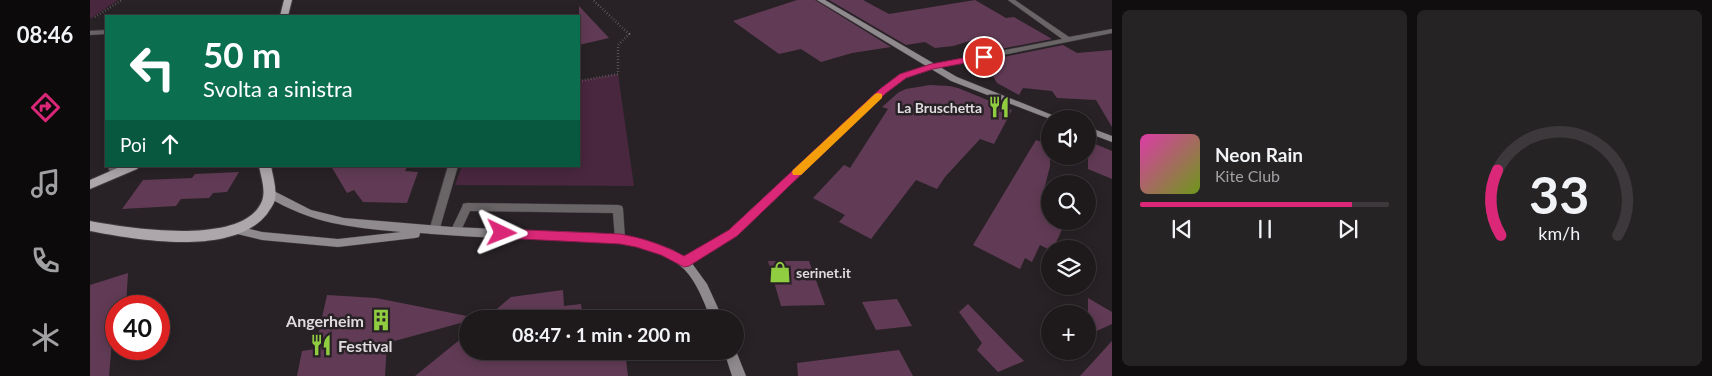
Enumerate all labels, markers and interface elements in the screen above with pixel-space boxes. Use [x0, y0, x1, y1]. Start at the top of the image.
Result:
text: 08:46 [17, 21, 73, 48]
text: 50 m [203, 33, 281, 75]
icon: left [120, 35, 185, 100]
pin [963, 36, 1005, 78]
icon: arrive [970, 43, 998, 71]
text: Svolta a sinistra [203, 75, 353, 102]
icon: directions [28, 90, 63, 125]
restaurant icon: La Bruschetta [986, 94, 1012, 120]
place label: La Bruschetta [897, 99, 982, 116]
map controls [1041, 110, 1096, 360]
button: sound [1041, 110, 1096, 165]
icon: ahead [156, 130, 184, 158]
text: Poi [120, 133, 146, 156]
text: Neon Rain [1215, 143, 1303, 166]
text: 33 [1529, 163, 1590, 225]
icon: music [28, 166, 63, 201]
text: Kite Club [1215, 166, 1280, 185]
button: search [1041, 175, 1096, 230]
position arrow [475, 206, 527, 258]
icon: previous [1168, 215, 1196, 243]
icon: pause [1251, 215, 1279, 243]
icon: next [1334, 215, 1362, 243]
text: km/h [1539, 222, 1580, 244]
button: layers [1041, 240, 1096, 295]
icon: phone [28, 243, 63, 278]
shop icon: serinet.it [767, 259, 793, 285]
place label: serinet.it [796, 264, 852, 281]
speed limit sign: 40 [105, 295, 170, 360]
button: + [1041, 305, 1096, 360]
building icon: Angerheim [368, 307, 394, 333]
place label: Angerheim [285, 311, 364, 330]
icon: climate [28, 320, 63, 355]
text: 08:47 · 1 min · 200 m [512, 323, 691, 346]
restaurant icon: Festival [308, 332, 334, 358]
place label: Festival [338, 336, 393, 355]

